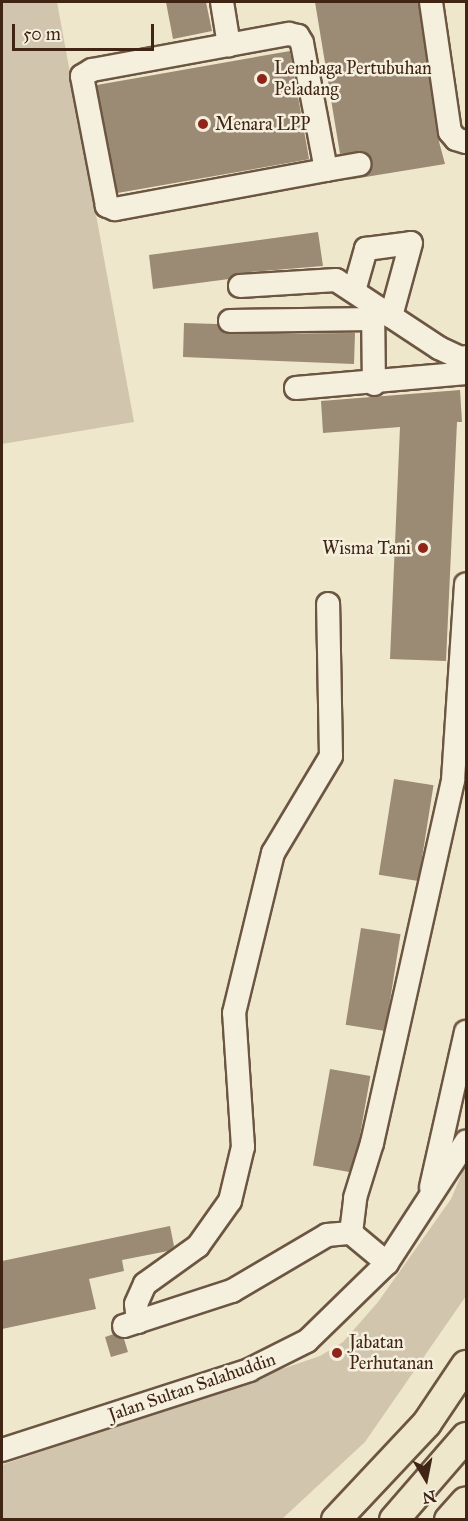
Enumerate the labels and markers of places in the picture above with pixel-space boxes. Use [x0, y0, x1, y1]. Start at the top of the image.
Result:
place label: Lembaga Pertubuhan Peladang [274, 58, 432, 100]
marker: Lembaga Pertubuhan Peladang [255, 72, 269, 86]
place label: Menara LPP [215, 113, 310, 135]
marker: Menara LPP [196, 117, 210, 131]
place label: Wisma Tani [322, 537, 411, 559]
marker: Wisma Tani [416, 541, 430, 555]
place label: Jabatan Perhutanan [349, 1332, 434, 1374]
marker: Jabatan Perhutanan [330, 1346, 344, 1360]

